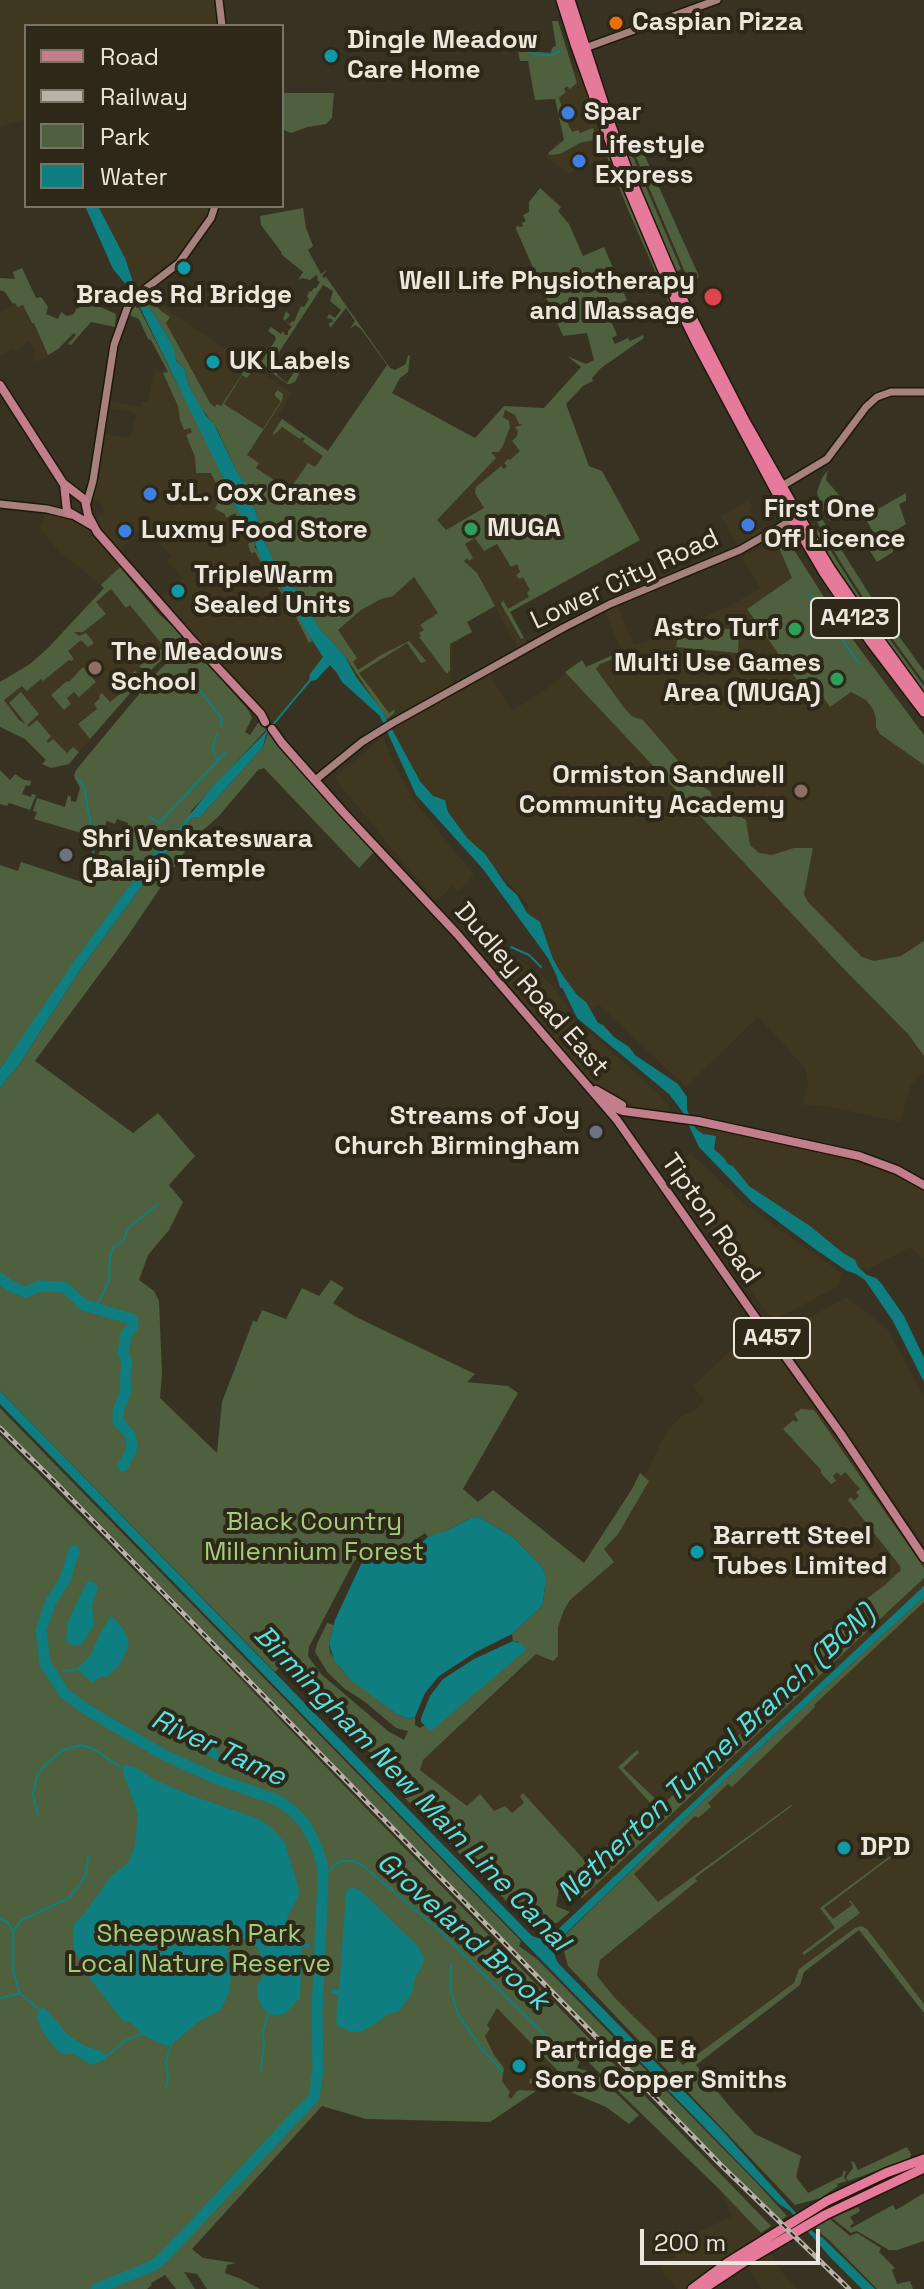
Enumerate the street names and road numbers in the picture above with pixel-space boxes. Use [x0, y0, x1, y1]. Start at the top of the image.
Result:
street label: Lower City Road [526, 523, 724, 637]
road number: A4123 [811, 598, 899, 638]
street label: Dudley Road East [447, 897, 615, 1083]
street label: Tipton Road [654, 1148, 766, 1290]
road number: A457 [734, 1318, 810, 1358]

